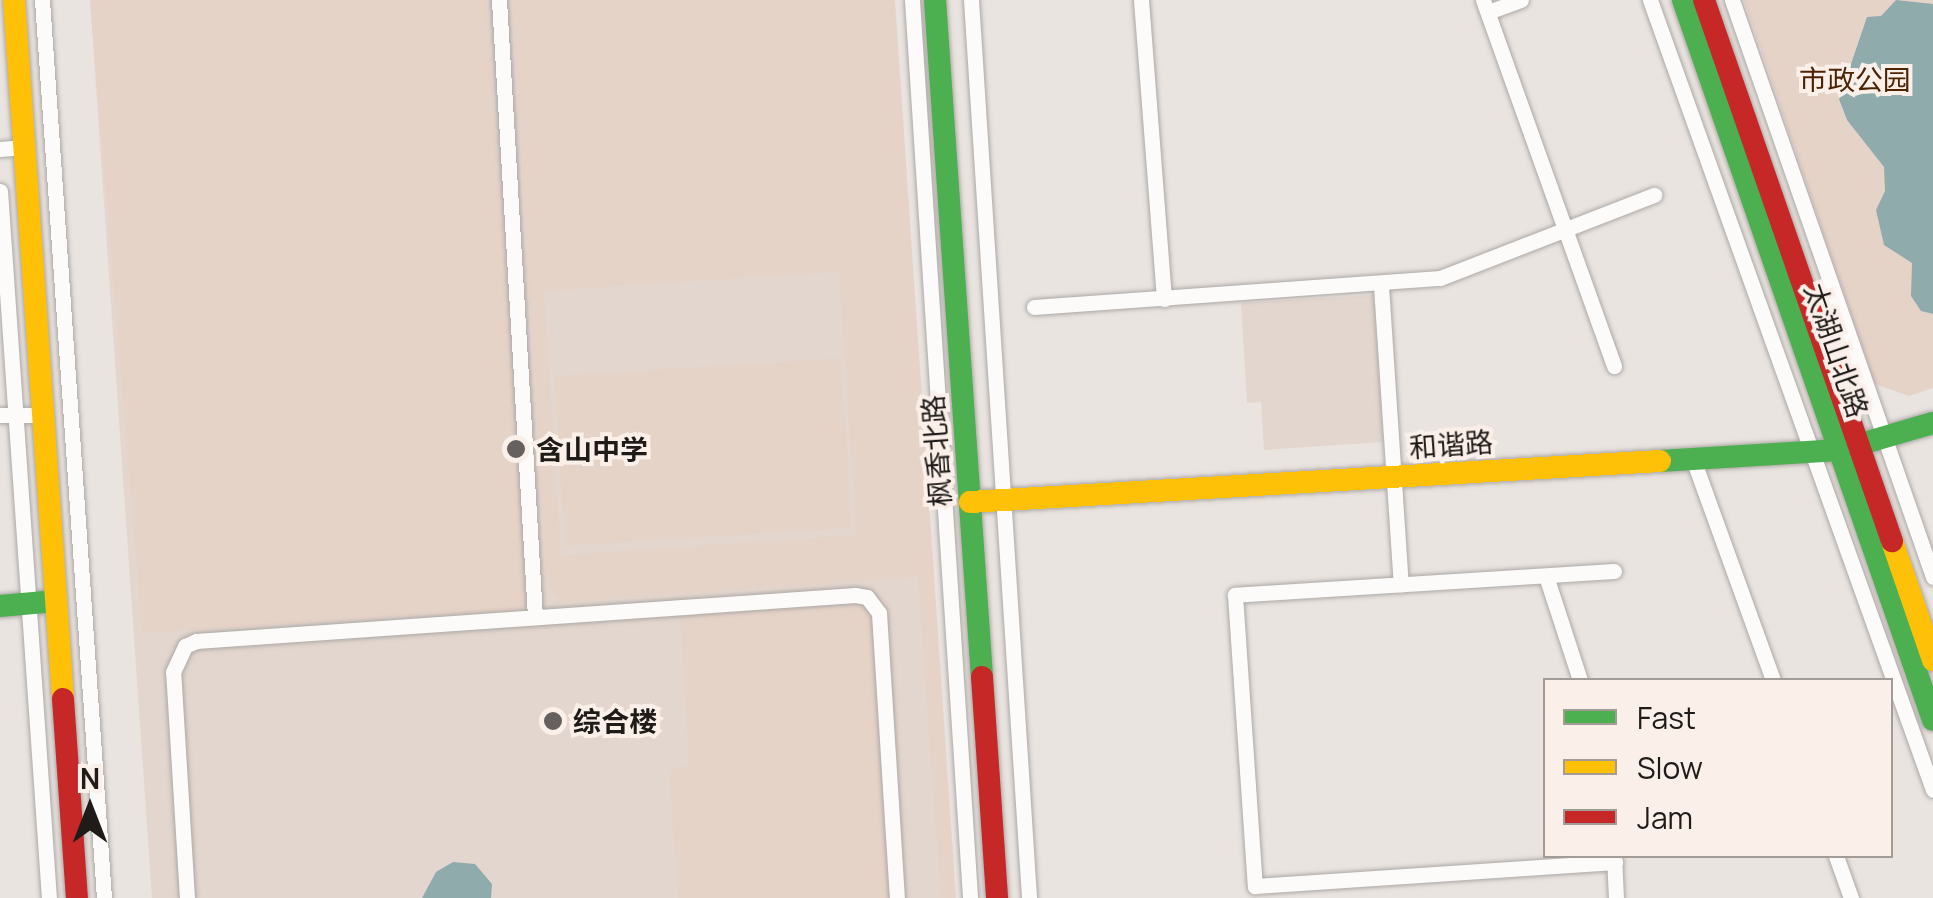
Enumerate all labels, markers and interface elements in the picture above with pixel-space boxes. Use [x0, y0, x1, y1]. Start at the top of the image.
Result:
park label: 市政公园 [1799, 62, 1911, 96]
street label: 太湖山北路 [1798, 278, 1876, 422]
street label: 枫香北路 [915, 394, 957, 508]
street label: 和谐路 [1408, 424, 1494, 464]
place label: 含山中学 [536, 432, 648, 466]
marker: 含山中学 [505, 438, 527, 460]
legend [1543, 678, 1893, 858]
text: Fast [1637, 697, 1696, 738]
place label: 综合楼 [573, 704, 657, 738]
marker: 综合楼 [542, 710, 564, 732]
text: Slow [1637, 747, 1703, 788]
north arrow [40, 758, 140, 858]
text: N [80, 759, 100, 797]
text: Jam [1637, 797, 1693, 838]

